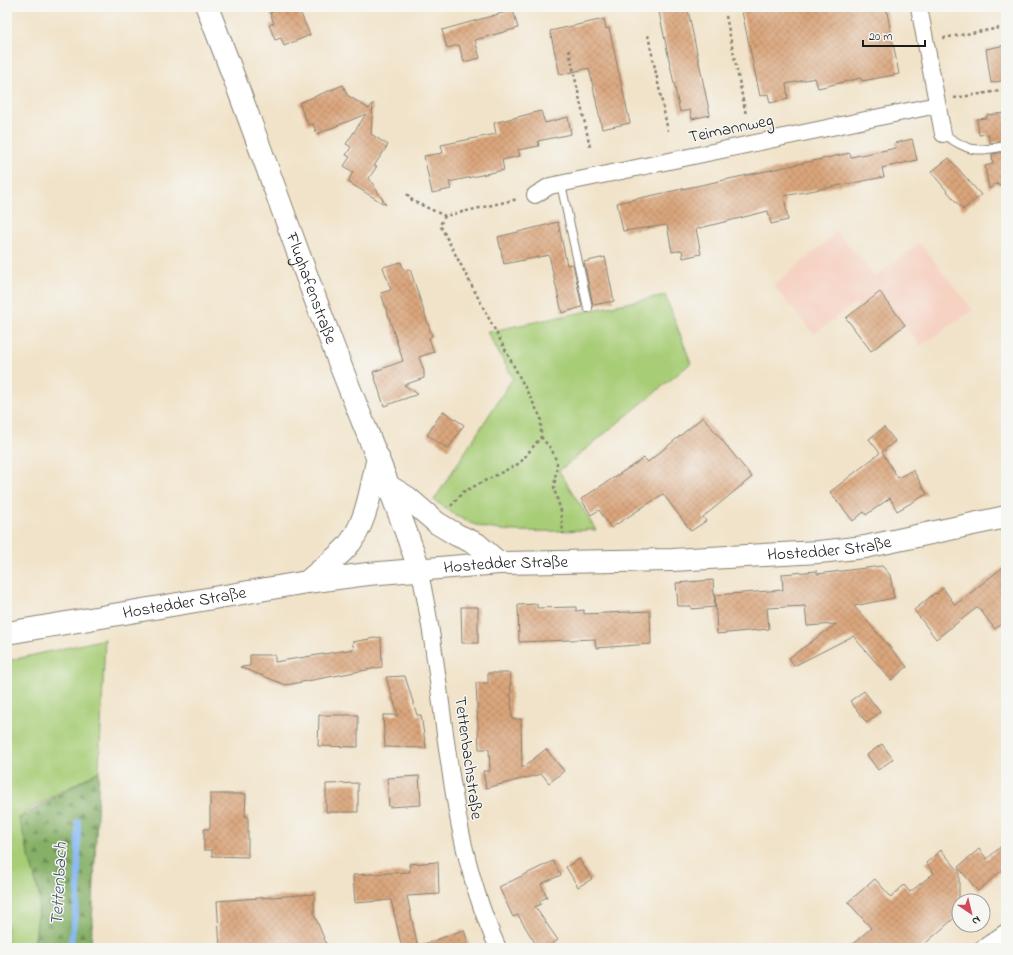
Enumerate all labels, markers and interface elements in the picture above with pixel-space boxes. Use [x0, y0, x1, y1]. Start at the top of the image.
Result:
scale bar [863, 22, 925, 48]
text: 20 m [869, 28, 892, 46]
street label: Teimannweg [686, 108, 776, 152]
street label: Flughafenstraße [279, 228, 344, 348]
street label: Hostedder Straße [767, 529, 894, 567]
street label: Hostedder Straße [443, 549, 569, 580]
street label: Hostedder Straße [121, 580, 248, 626]
street label: Tettenbachstraße [447, 695, 489, 821]
water label: Tettenbach [45, 841, 75, 926]
north arrow [951, 893, 991, 933]
text: N [969, 912, 984, 929]

